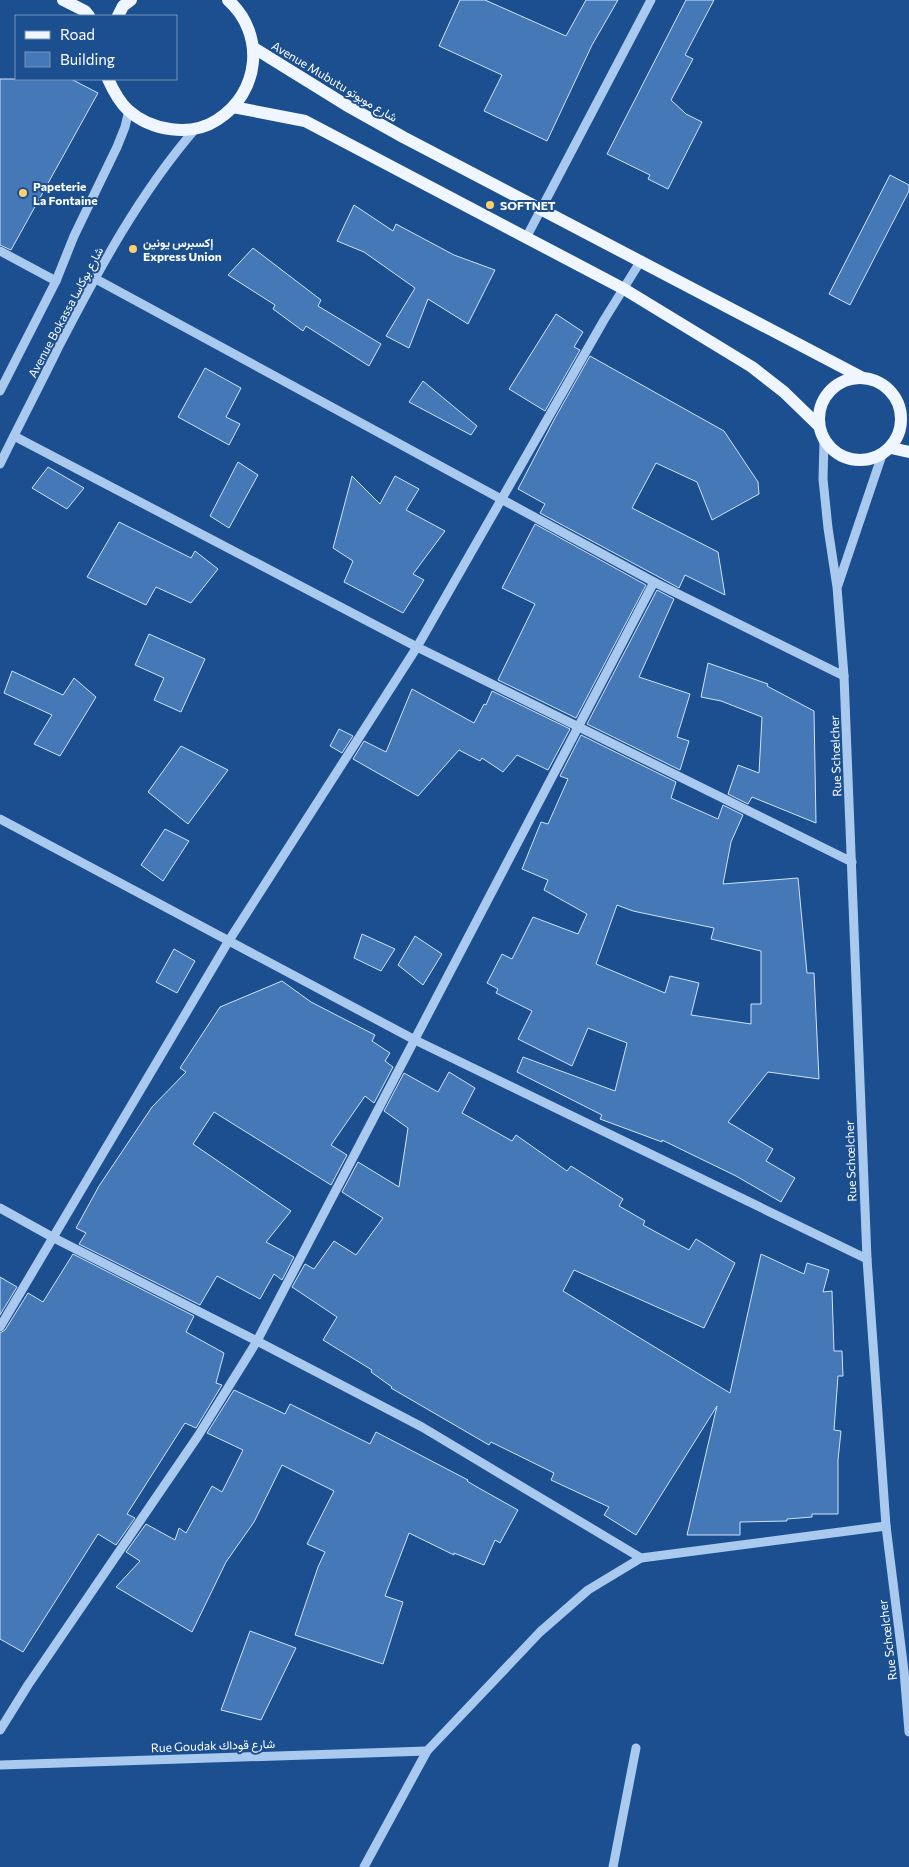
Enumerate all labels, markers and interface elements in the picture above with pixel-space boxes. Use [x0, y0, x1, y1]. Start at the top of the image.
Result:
legend [15, 15, 178, 80]
text: Road [60, 25, 95, 43]
street label: Avenue Mubutu شارع موبوتو [268, 38, 400, 127]
text: Building [60, 50, 115, 68]
place label: Papeterie La Fontaine [33, 179, 97, 207]
marker: Papeterie La Fontaine [17, 187, 29, 199]
place label: SOFTNET [500, 198, 556, 212]
marker: SOFTNET [484, 199, 496, 211]
place label: إكسبرس يونين Express Union [143, 235, 222, 263]
marker: إكسبرس يونين Express Union [127, 243, 139, 255]
street label: Avenue Bokassa شارع بوكاسا [25, 244, 108, 381]
street label: Rue Schœlcher [827, 715, 843, 797]
street label: Rue Schœlcher [842, 1120, 858, 1202]
street label: Rue Schœlcher [875, 1599, 899, 1681]
street label: Rue Goudak شارع قوداك [151, 1736, 275, 1757]

